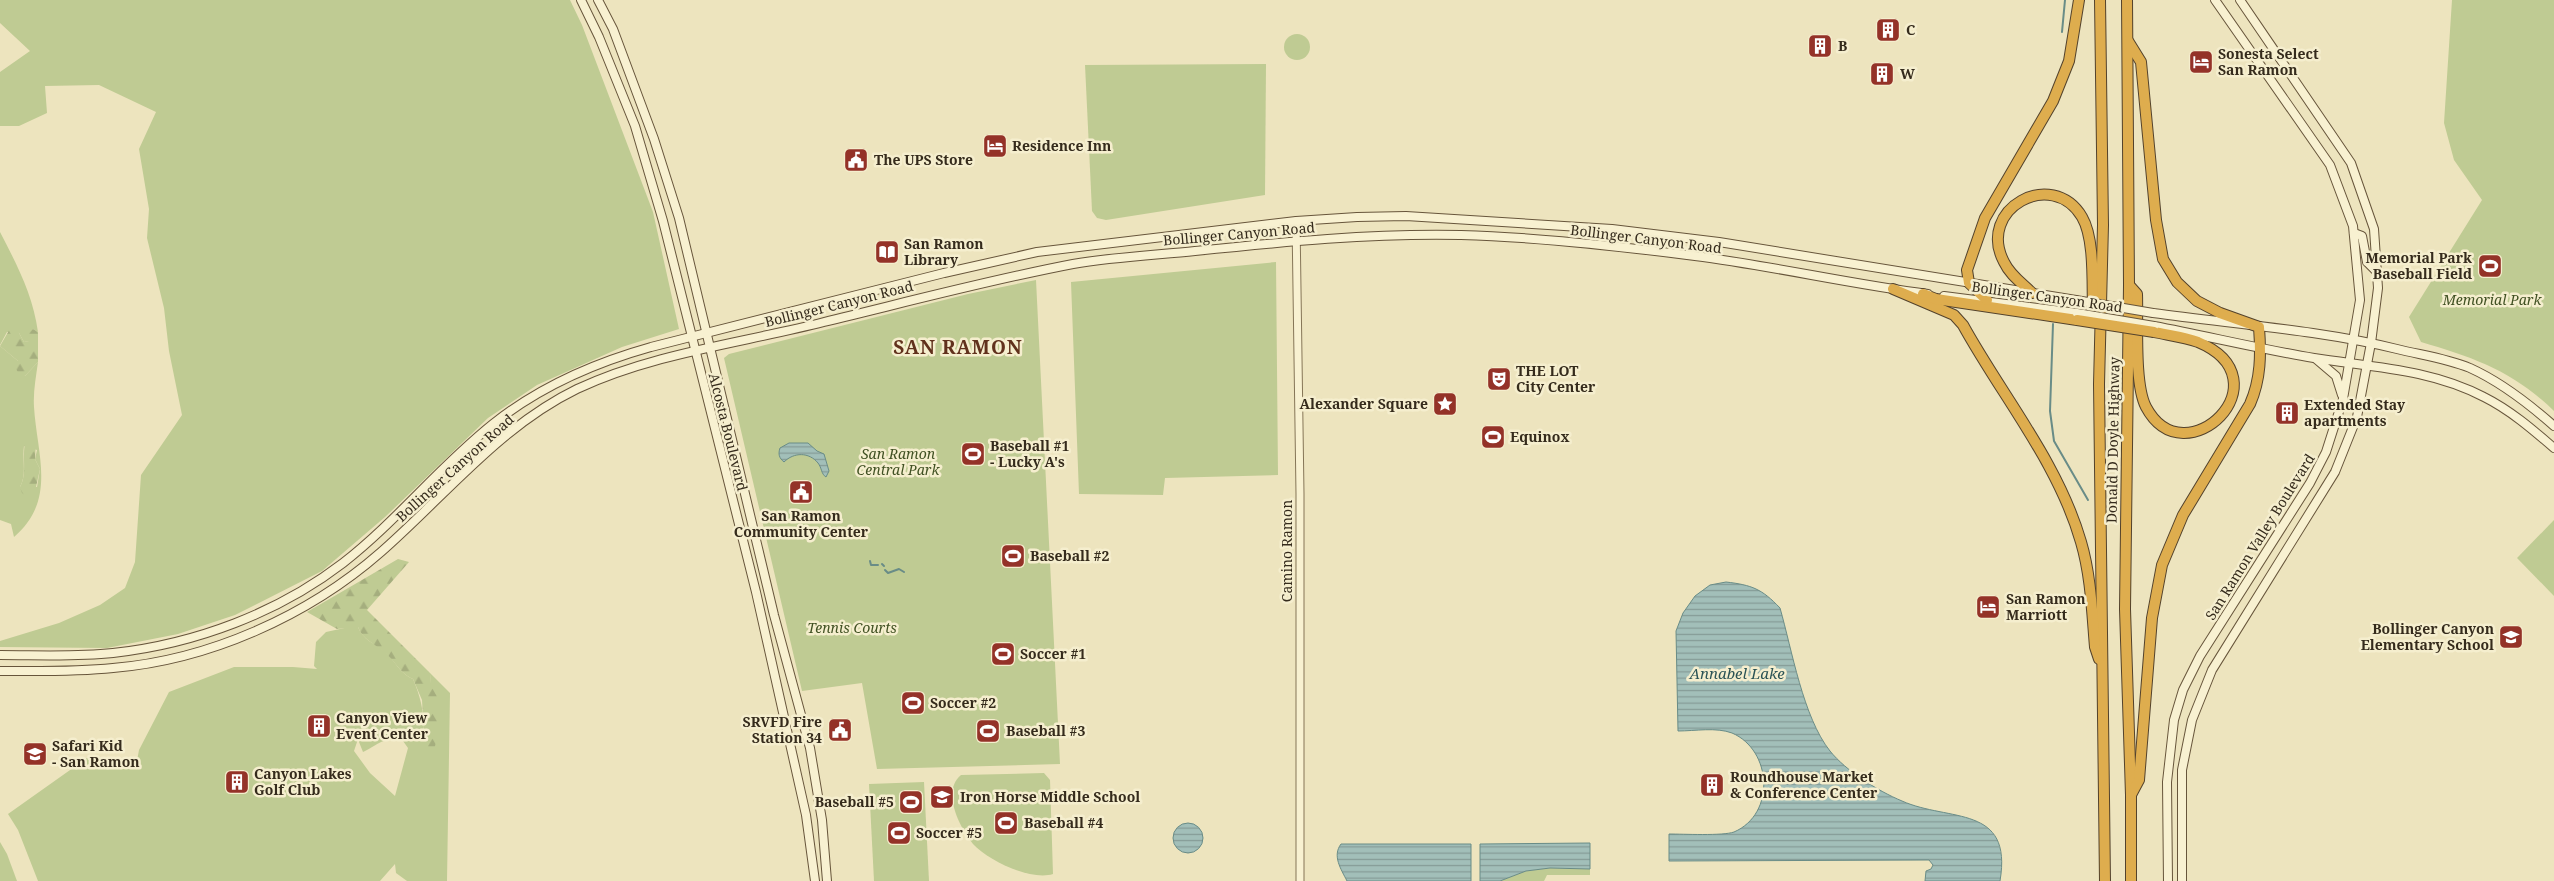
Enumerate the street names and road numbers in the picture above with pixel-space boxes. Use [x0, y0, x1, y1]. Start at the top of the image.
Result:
street label: Bollinger Canyon Road [1162, 217, 1316, 250]
street label: Bollinger Canyon Road [1569, 220, 1723, 257]
street label: Bollinger Canyon Road [763, 276, 915, 331]
street label: Bollinger Canyon Road [1970, 276, 2124, 317]
street label: Donald D Doyle Highway [2102, 357, 2123, 523]
street label: Alcosta Boulevard [705, 371, 752, 493]
street label: Bollinger Canyon Road [392, 409, 518, 526]
street label: San Ramon Valley Boulevard [2200, 450, 2319, 623]
street label: Camino Ramon [1277, 500, 1296, 602]

